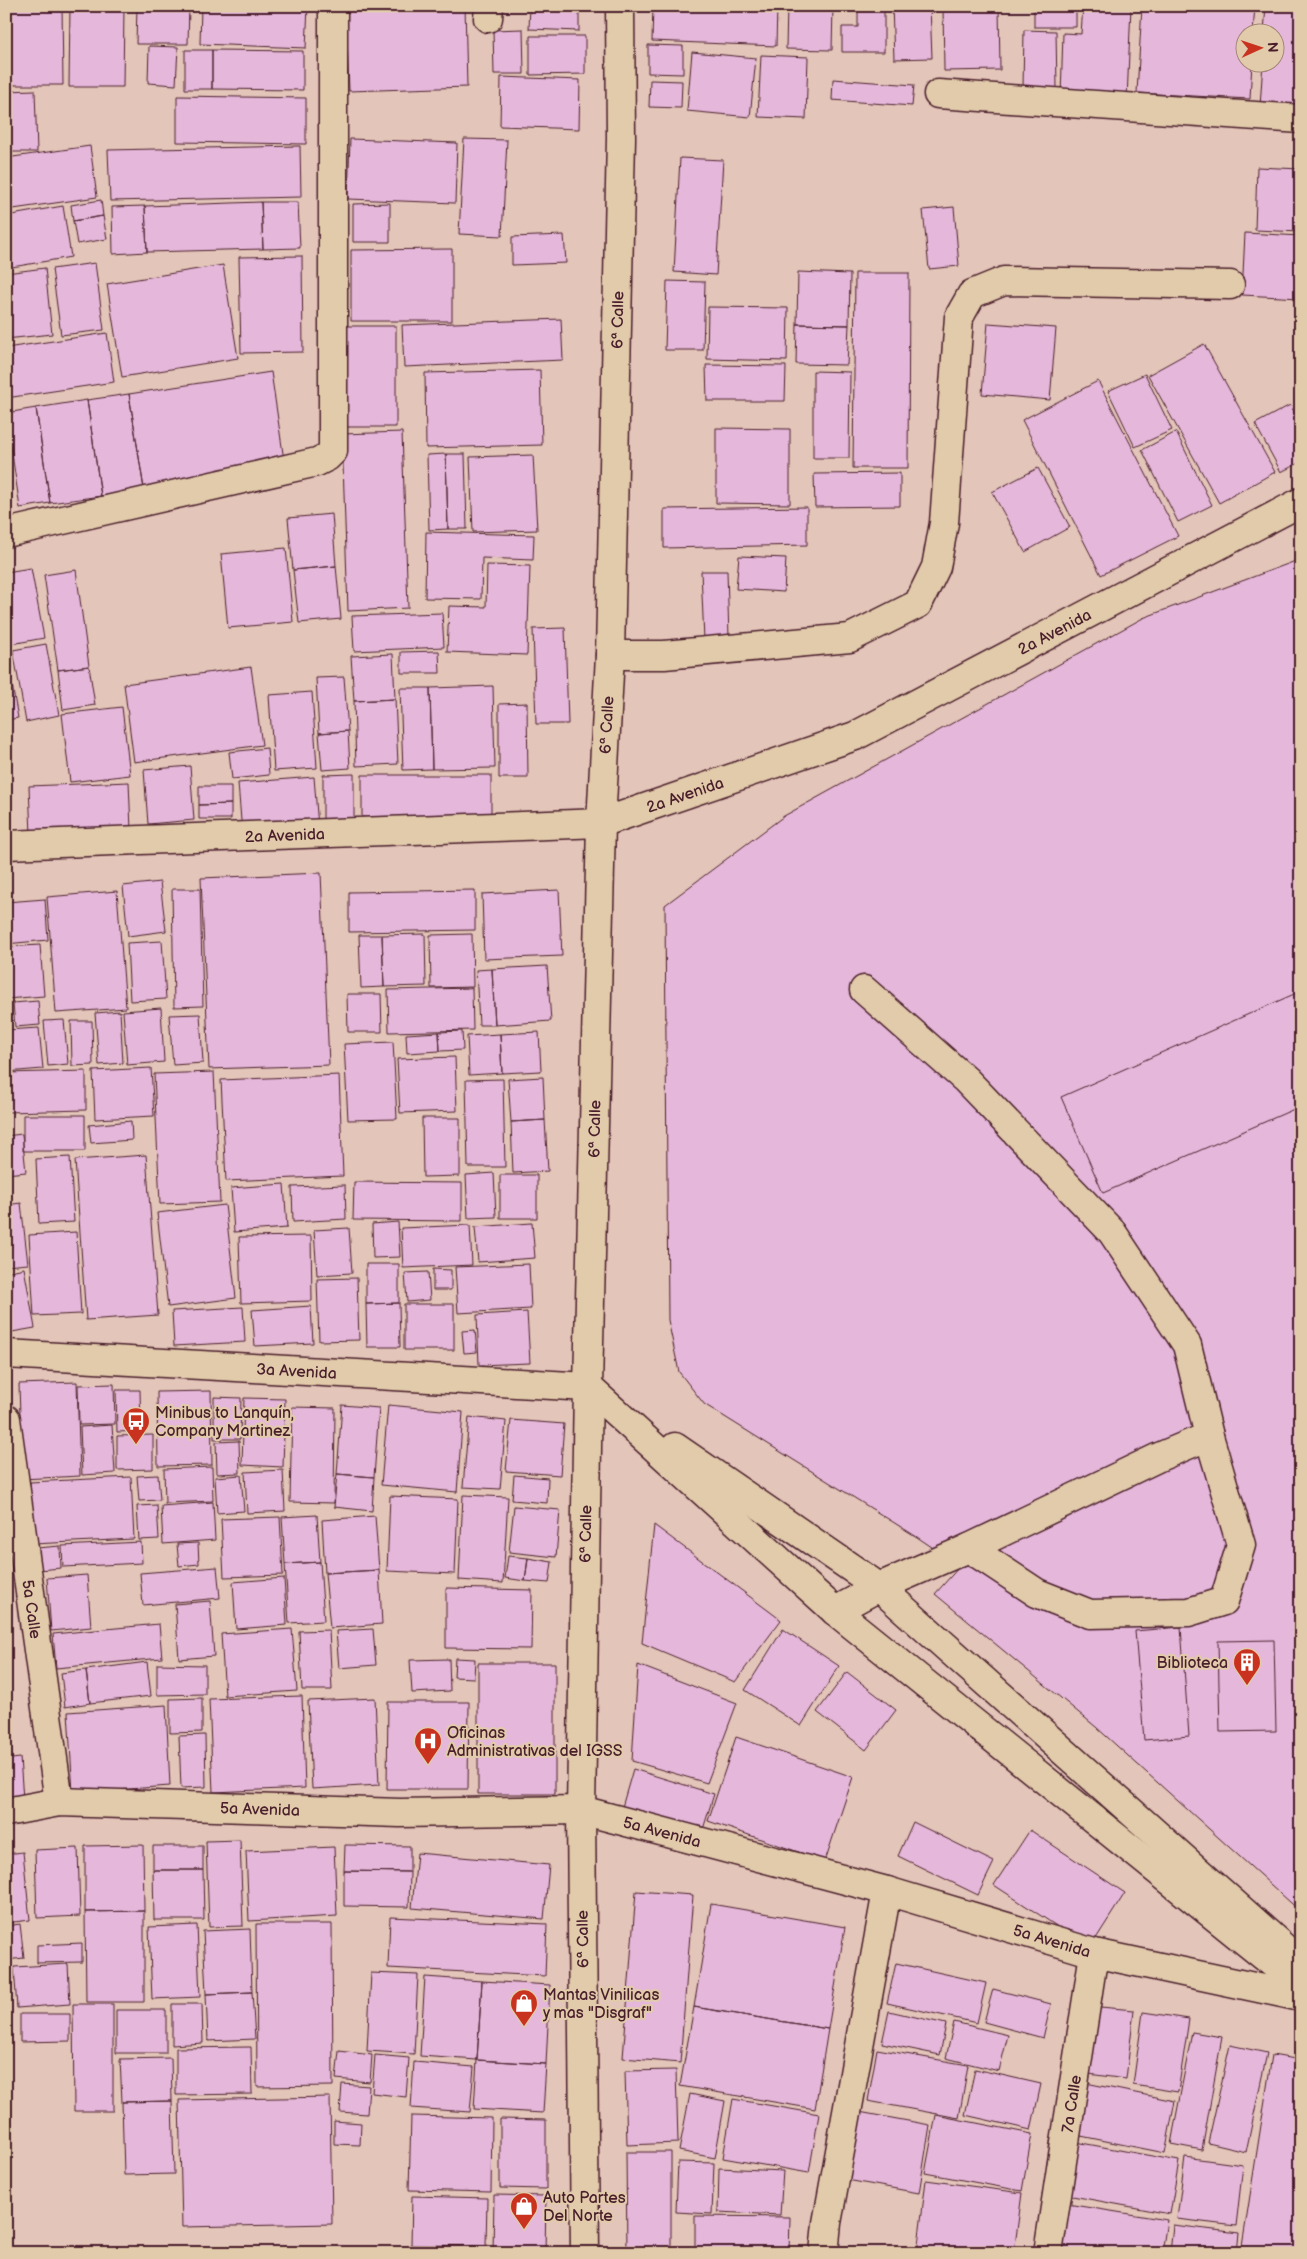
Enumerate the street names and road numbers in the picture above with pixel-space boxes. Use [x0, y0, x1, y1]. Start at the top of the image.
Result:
street label: 6ª Calle [608, 290, 629, 349]
street label: 2a Avenida [1015, 606, 1095, 660]
street label: 6ª Calle [596, 695, 619, 755]
street label: 2a Avenida [644, 774, 726, 818]
street label: 2a Avenida [244, 825, 325, 847]
street label: 6ª Calle [585, 1099, 606, 1158]
street label: 3a Avenida [256, 1360, 337, 1384]
street label: 6ª Calle [576, 1504, 597, 1563]
street label: 5a Calle [17, 1579, 44, 1641]
street label: 5a Avenida [220, 1799, 300, 1821]
street label: 5a Avenida [621, 1813, 703, 1852]
street label: 6ª Calle [573, 1909, 594, 1968]
street label: 5a Avenida [1011, 1921, 1093, 1962]
street label: 7a Calle [1059, 2073, 1086, 2134]

